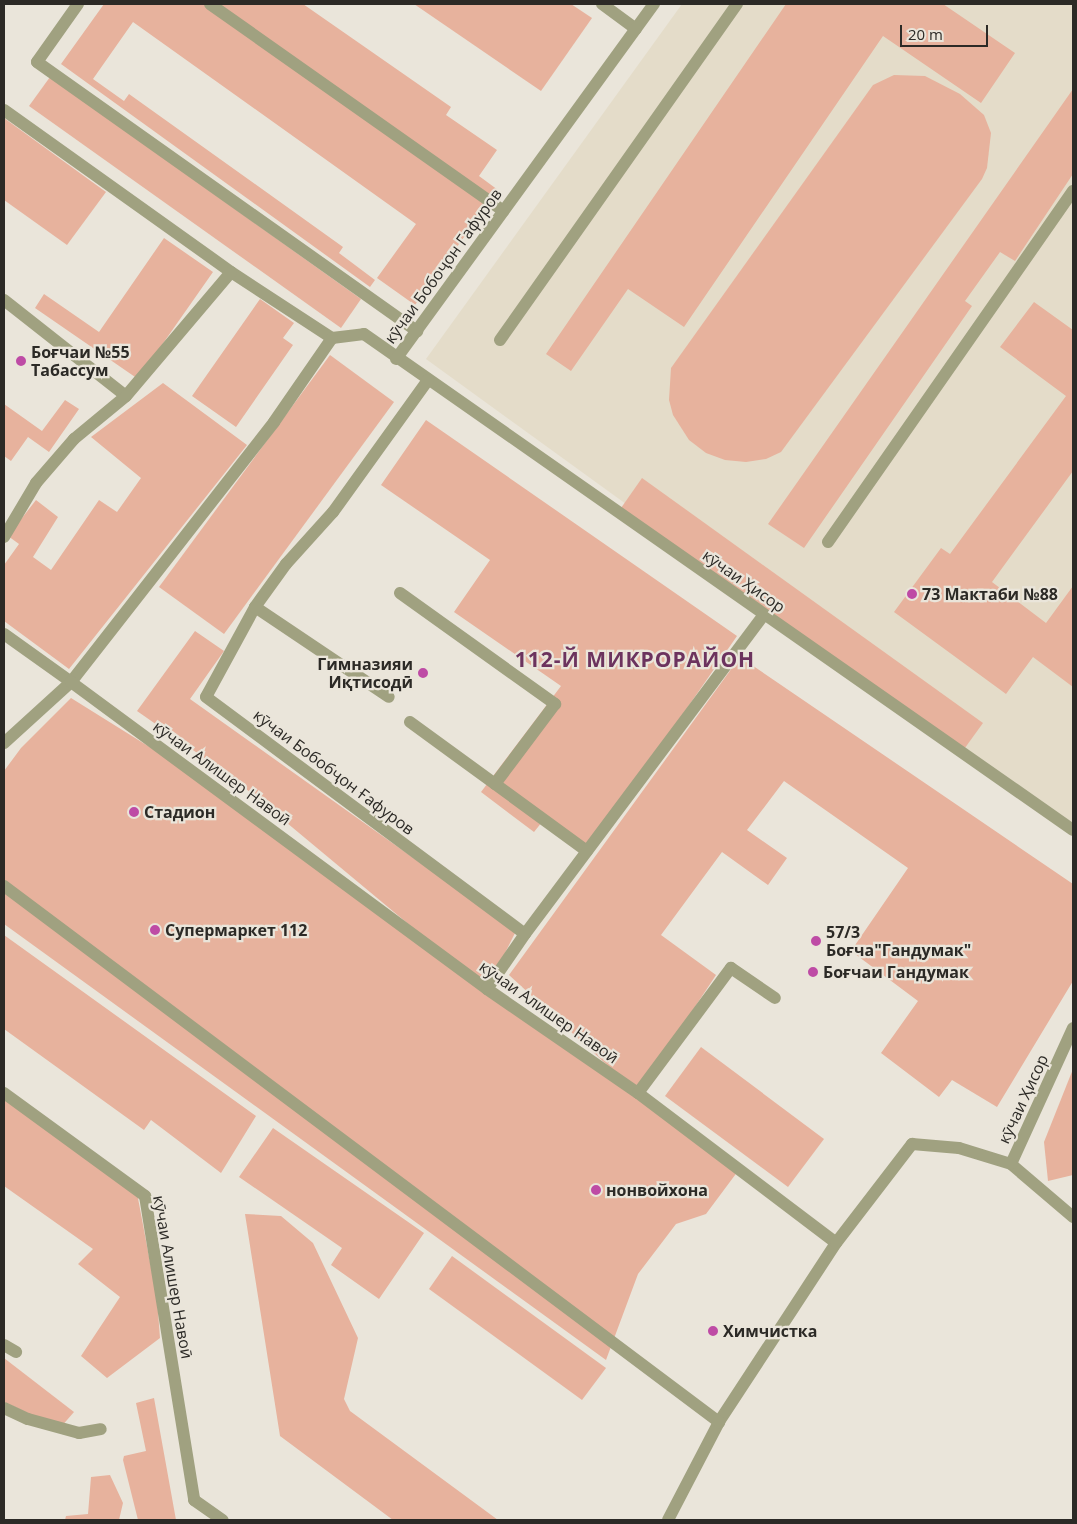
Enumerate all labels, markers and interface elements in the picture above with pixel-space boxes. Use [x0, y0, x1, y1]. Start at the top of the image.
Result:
scale bar [902, 15, 990, 47]
text: 20 m [908, 24, 943, 44]
street label: кӯчаи Бобоҷон Гафуров [380, 185, 506, 347]
place label: Боғчаи №55 Табассум [31, 342, 130, 380]
marker: Боғчаи №55 Табассум [15, 355, 27, 367]
street label: кӯчаи Ҳисор [699, 546, 789, 616]
place label: 73 Мактаби №88 [922, 584, 1058, 604]
marker: 73 Мактаби №88 [906, 588, 918, 600]
district label: 112-Й МИКРОРАЙОН [513, 646, 757, 672]
place label: Гимназияи Иқтисодӣ [317, 654, 413, 692]
marker: Гимназияи Иқтисодӣ [417, 667, 429, 679]
street label: кӯчаи Бобобҷон Ғафуров [250, 705, 418, 839]
street label: кӯчаи Алишер Навоӣ [149, 717, 295, 829]
place label: Стадион [144, 802, 215, 822]
marker: Стадион [128, 806, 140, 818]
place label: Супермаркет 112 [165, 920, 307, 940]
place label: 57/3 Боғча"Гандумак" [826, 922, 971, 960]
marker: Супермаркет 112 [149, 924, 161, 936]
marker: 57/3 Боғча"Гандумак" [810, 935, 822, 947]
street label: кӯчаи Алишер Навоӣ [476, 957, 622, 1067]
place label: Боғчаи Гандумак [823, 962, 969, 982]
marker: Боғчаи Гандумак [807, 966, 819, 978]
street label: кӯчаи Ҳисор [994, 1051, 1052, 1147]
place label: нонвойхона [606, 1180, 708, 1200]
marker: нонвойхона [590, 1184, 602, 1196]
street label: кӯчаи Алишер Навоӣ [149, 1194, 197, 1360]
place label: Химчистка [723, 1321, 817, 1341]
marker: Химчистка [707, 1325, 719, 1337]

